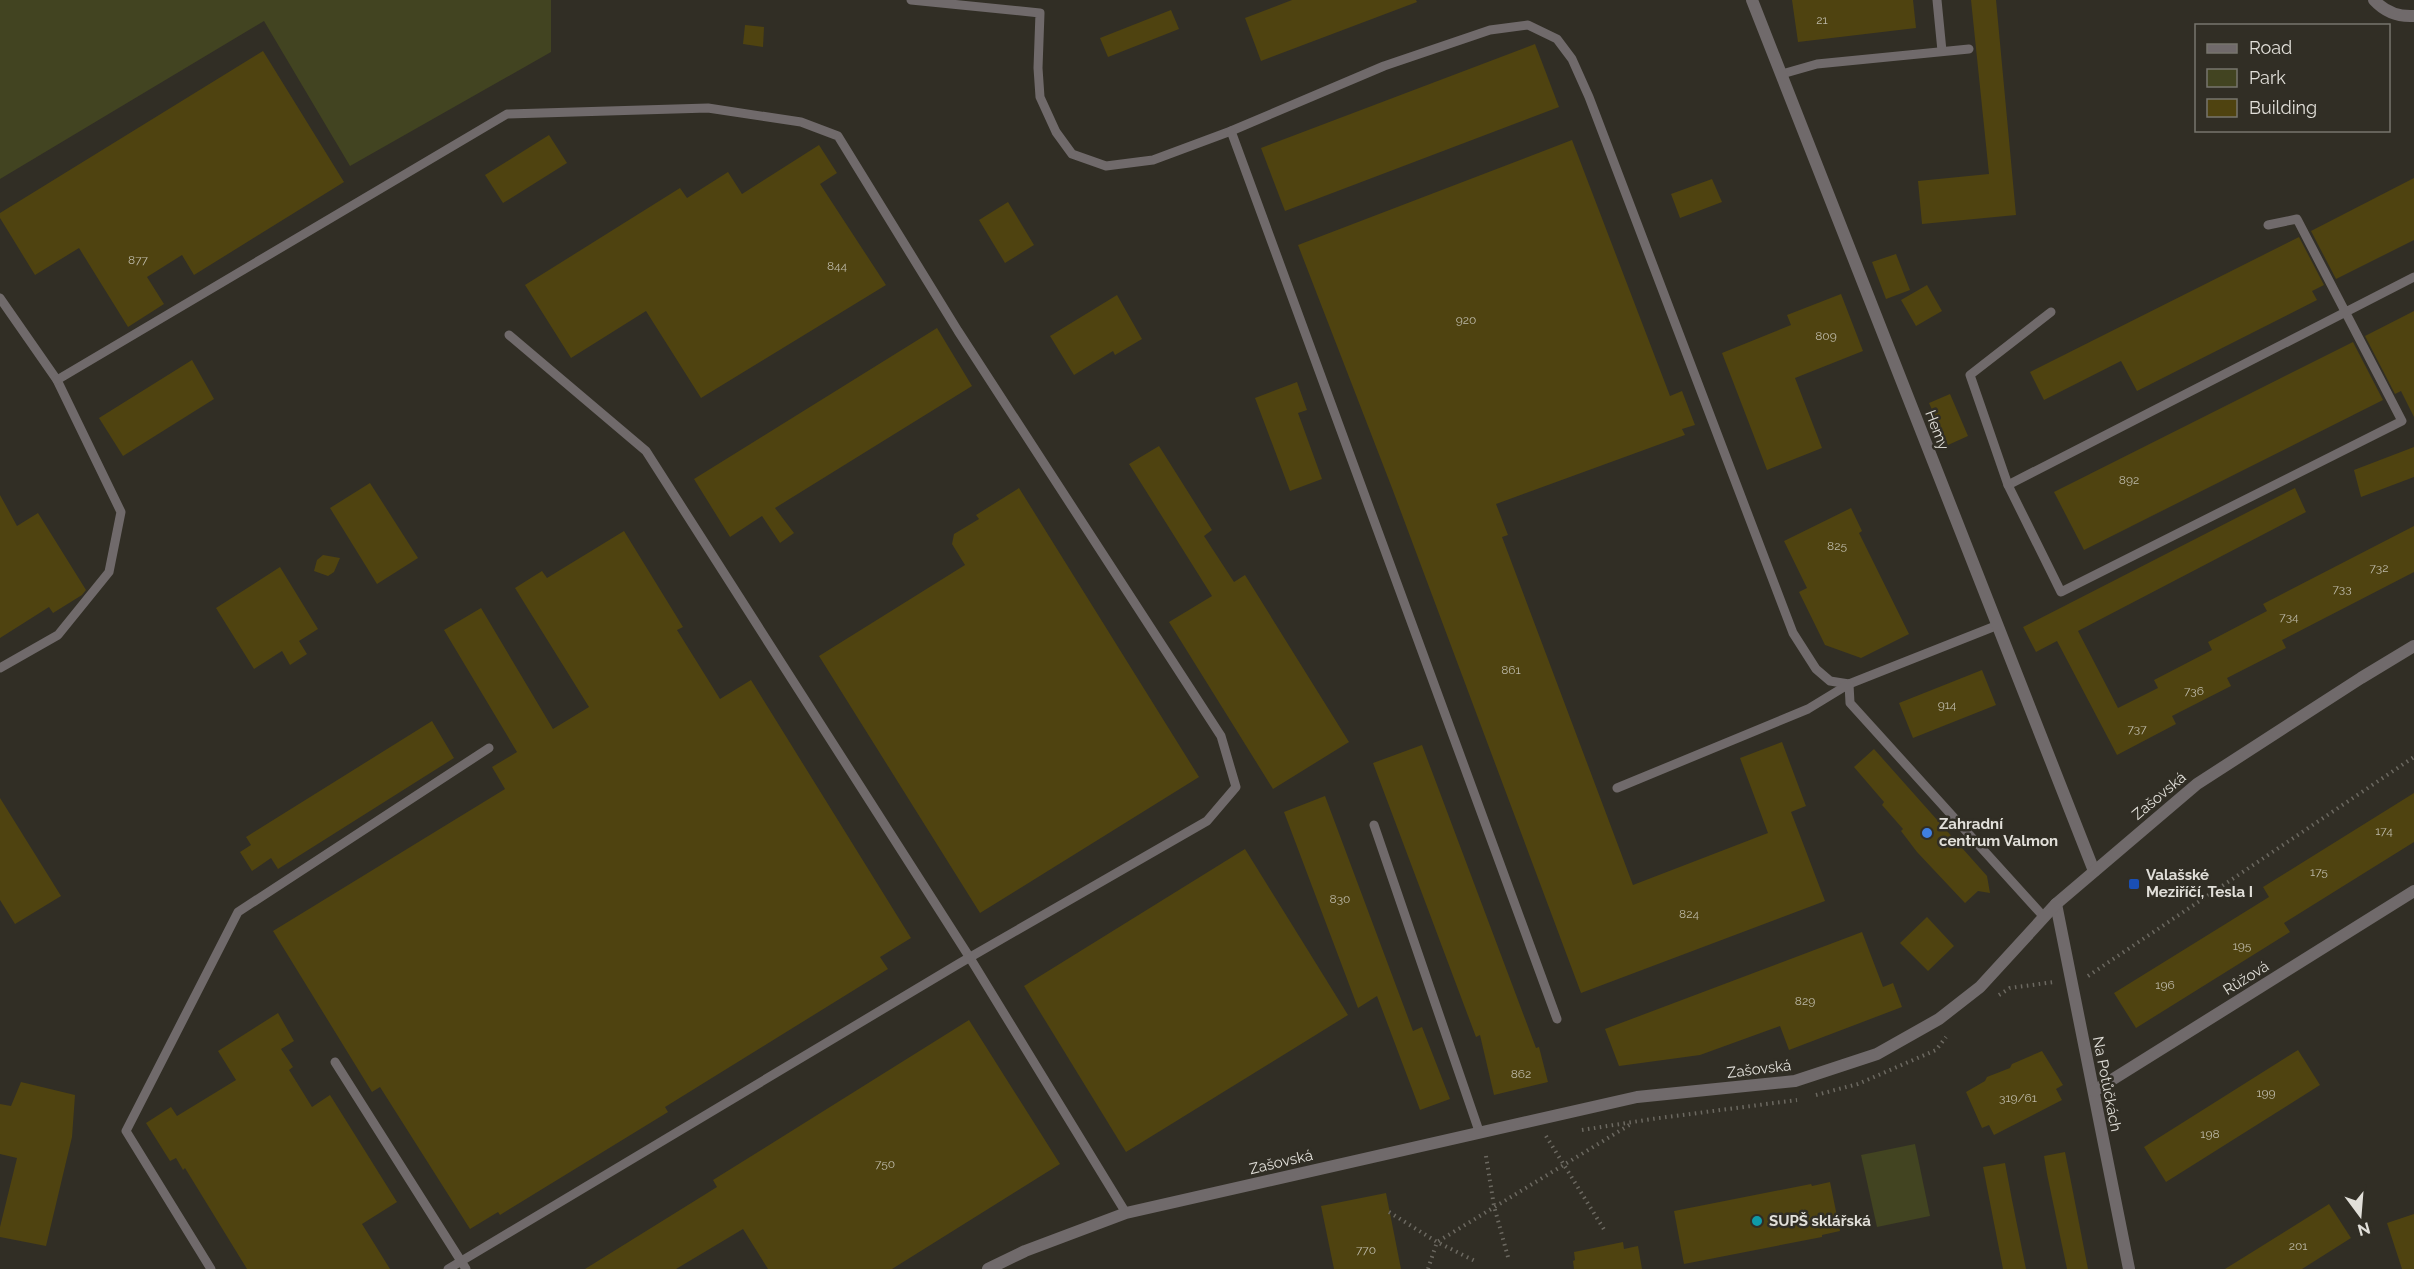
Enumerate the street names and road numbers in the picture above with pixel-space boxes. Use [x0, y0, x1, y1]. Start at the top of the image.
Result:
street label: Hemy [1921, 407, 1953, 453]
street label: Zašovská [2128, 768, 2190, 824]
street label: Růžová [2220, 957, 2272, 999]
street label: Na Potůčkách [2089, 1035, 2125, 1133]
street label: Zašovská [1726, 1056, 1792, 1082]
street label: Zašovská [1247, 1146, 1315, 1178]

